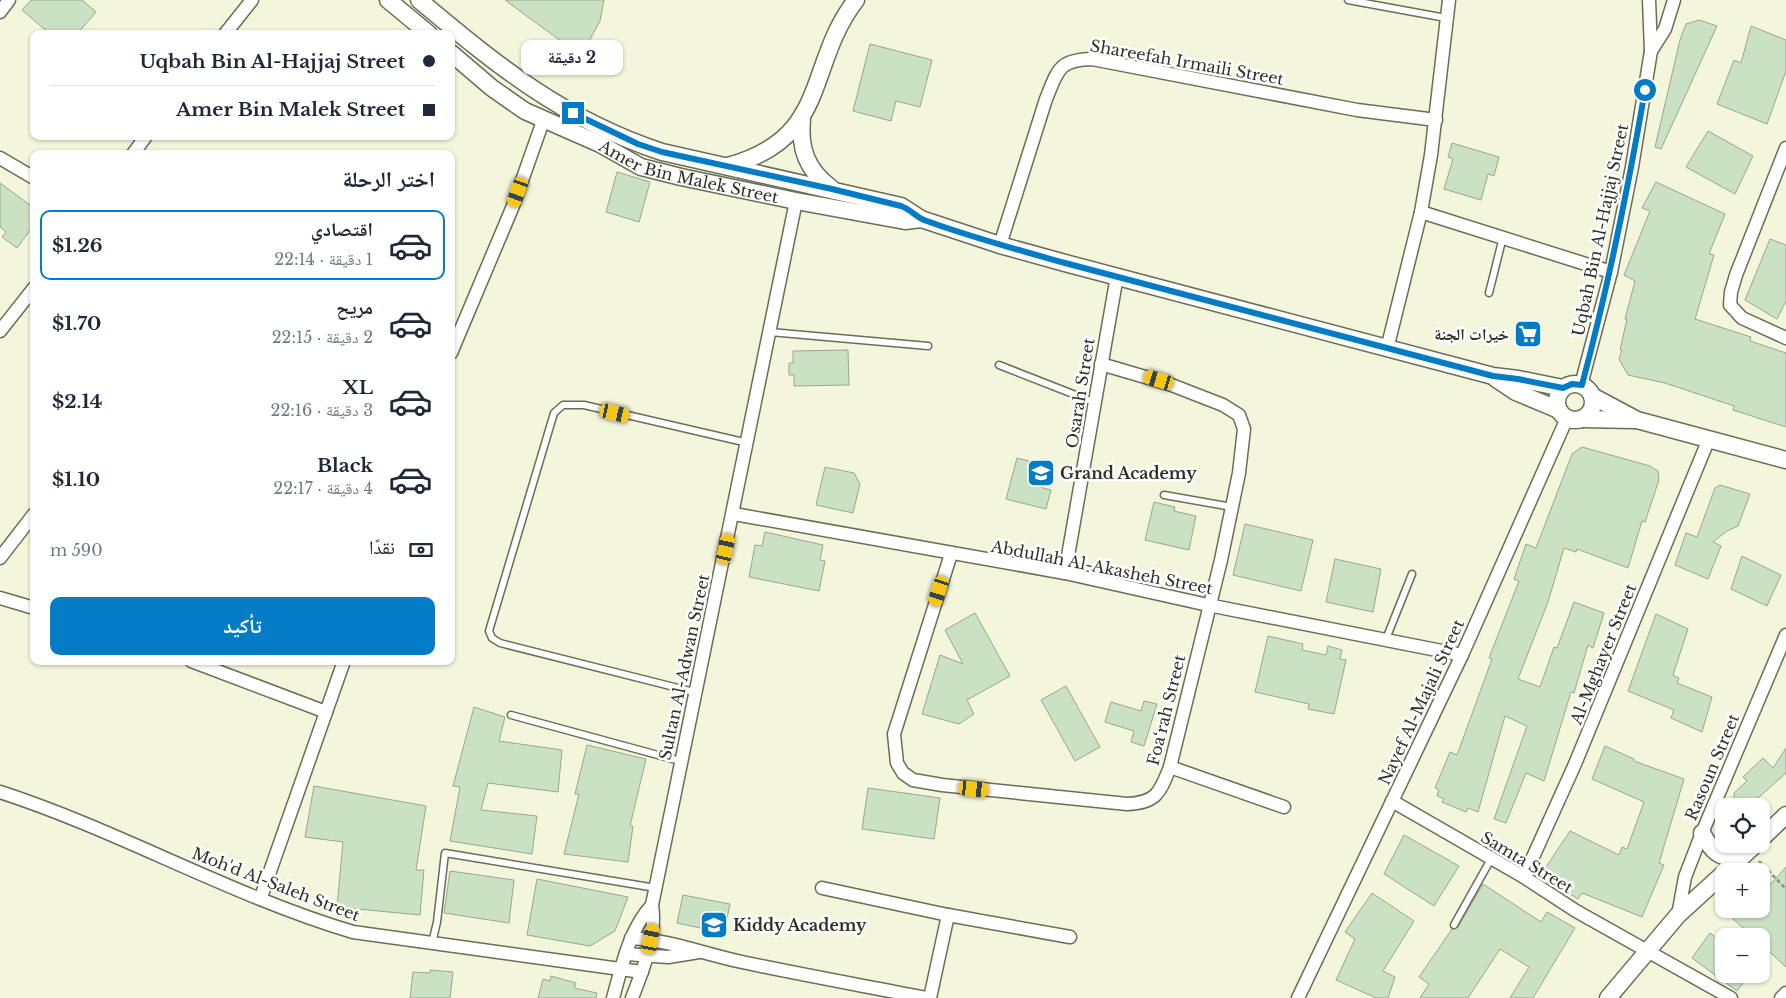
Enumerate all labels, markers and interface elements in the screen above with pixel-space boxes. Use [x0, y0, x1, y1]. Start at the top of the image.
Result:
street label: Shareefah Irmaili Street [1089, 35, 1285, 89]
callout: 2 دقيقة [522, 41, 624, 76]
text: 2 دقيقة [548, 47, 596, 67]
text: Uqbah Bin Al-Hajjaj Street [139, 50, 405, 73]
route start [1634, 79, 1656, 101]
text: Amer Bin Malek Street [176, 98, 405, 121]
route end [562, 102, 584, 124]
street label: Uqbah Bin Al-Hajjaj Street [1568, 122, 1632, 338]
street label: Amer Bin Malek Street [595, 135, 780, 207]
text: اختر الرحلة [342, 166, 435, 193]
car [505, 175, 530, 209]
text: اقتصادي [311, 218, 373, 241]
icon: car [388, 223, 433, 268]
text: $1.26 [52, 234, 103, 257]
text: 1 دقيقة · 22:14 [274, 249, 373, 269]
text: مريح [336, 296, 373, 319]
icon: car [388, 301, 433, 346]
text: $1.70 [52, 312, 101, 335]
supermarket icon: خيرات الجنة [1513, 319, 1543, 349]
place label: خيرات الجنة [1434, 324, 1509, 344]
text: 2 دقيقة · 22:15 [272, 327, 373, 347]
street label: Osarah Street [1061, 336, 1099, 450]
car [1142, 368, 1175, 392]
text: XL [343, 376, 373, 399]
icon: car [388, 379, 433, 424]
text: $2.14 [52, 390, 102, 413]
text: 3 دقيقة · 22:16 [271, 400, 373, 420]
car [598, 402, 631, 424]
text: Black [317, 454, 373, 477]
icon: car [388, 457, 433, 502]
school or university icon: Grand Academy [1026, 458, 1056, 488]
place label: Grand Academy [1060, 463, 1197, 483]
text: $1.10 [52, 468, 100, 491]
text: 4 دقيقة · 22:17 [273, 478, 373, 498]
car [715, 533, 736, 565]
street label: Abdullah Al-Akasheh Street [988, 535, 1215, 598]
text: نقدًا [369, 536, 395, 559]
icon: cash [407, 536, 435, 564]
text: 590 m [50, 540, 103, 560]
street label: Sultan Al-Adwan Street [654, 572, 714, 762]
car [927, 574, 950, 608]
street label: Al-Mghayer Street [1565, 581, 1640, 728]
button: تأكيد [50, 597, 435, 655]
street label: Nayef Al-Majali Street [1374, 616, 1468, 788]
street label: Foa‘rah Street [1143, 653, 1189, 767]
street label: Rasoun Street [1681, 711, 1743, 823]
car [958, 780, 989, 798]
map controls [1715, 798, 1770, 983]
button: locate [1715, 798, 1770, 853]
street label: Samta Street [1477, 827, 1577, 897]
street label: Moh'd Al-Saleh Street [189, 843, 363, 925]
button: + [1715, 863, 1770, 918]
school or university icon: Kiddy Academy [699, 910, 729, 940]
place label: Kiddy Academy [733, 915, 867, 935]
car [640, 923, 661, 955]
button: − [1715, 928, 1770, 983]

